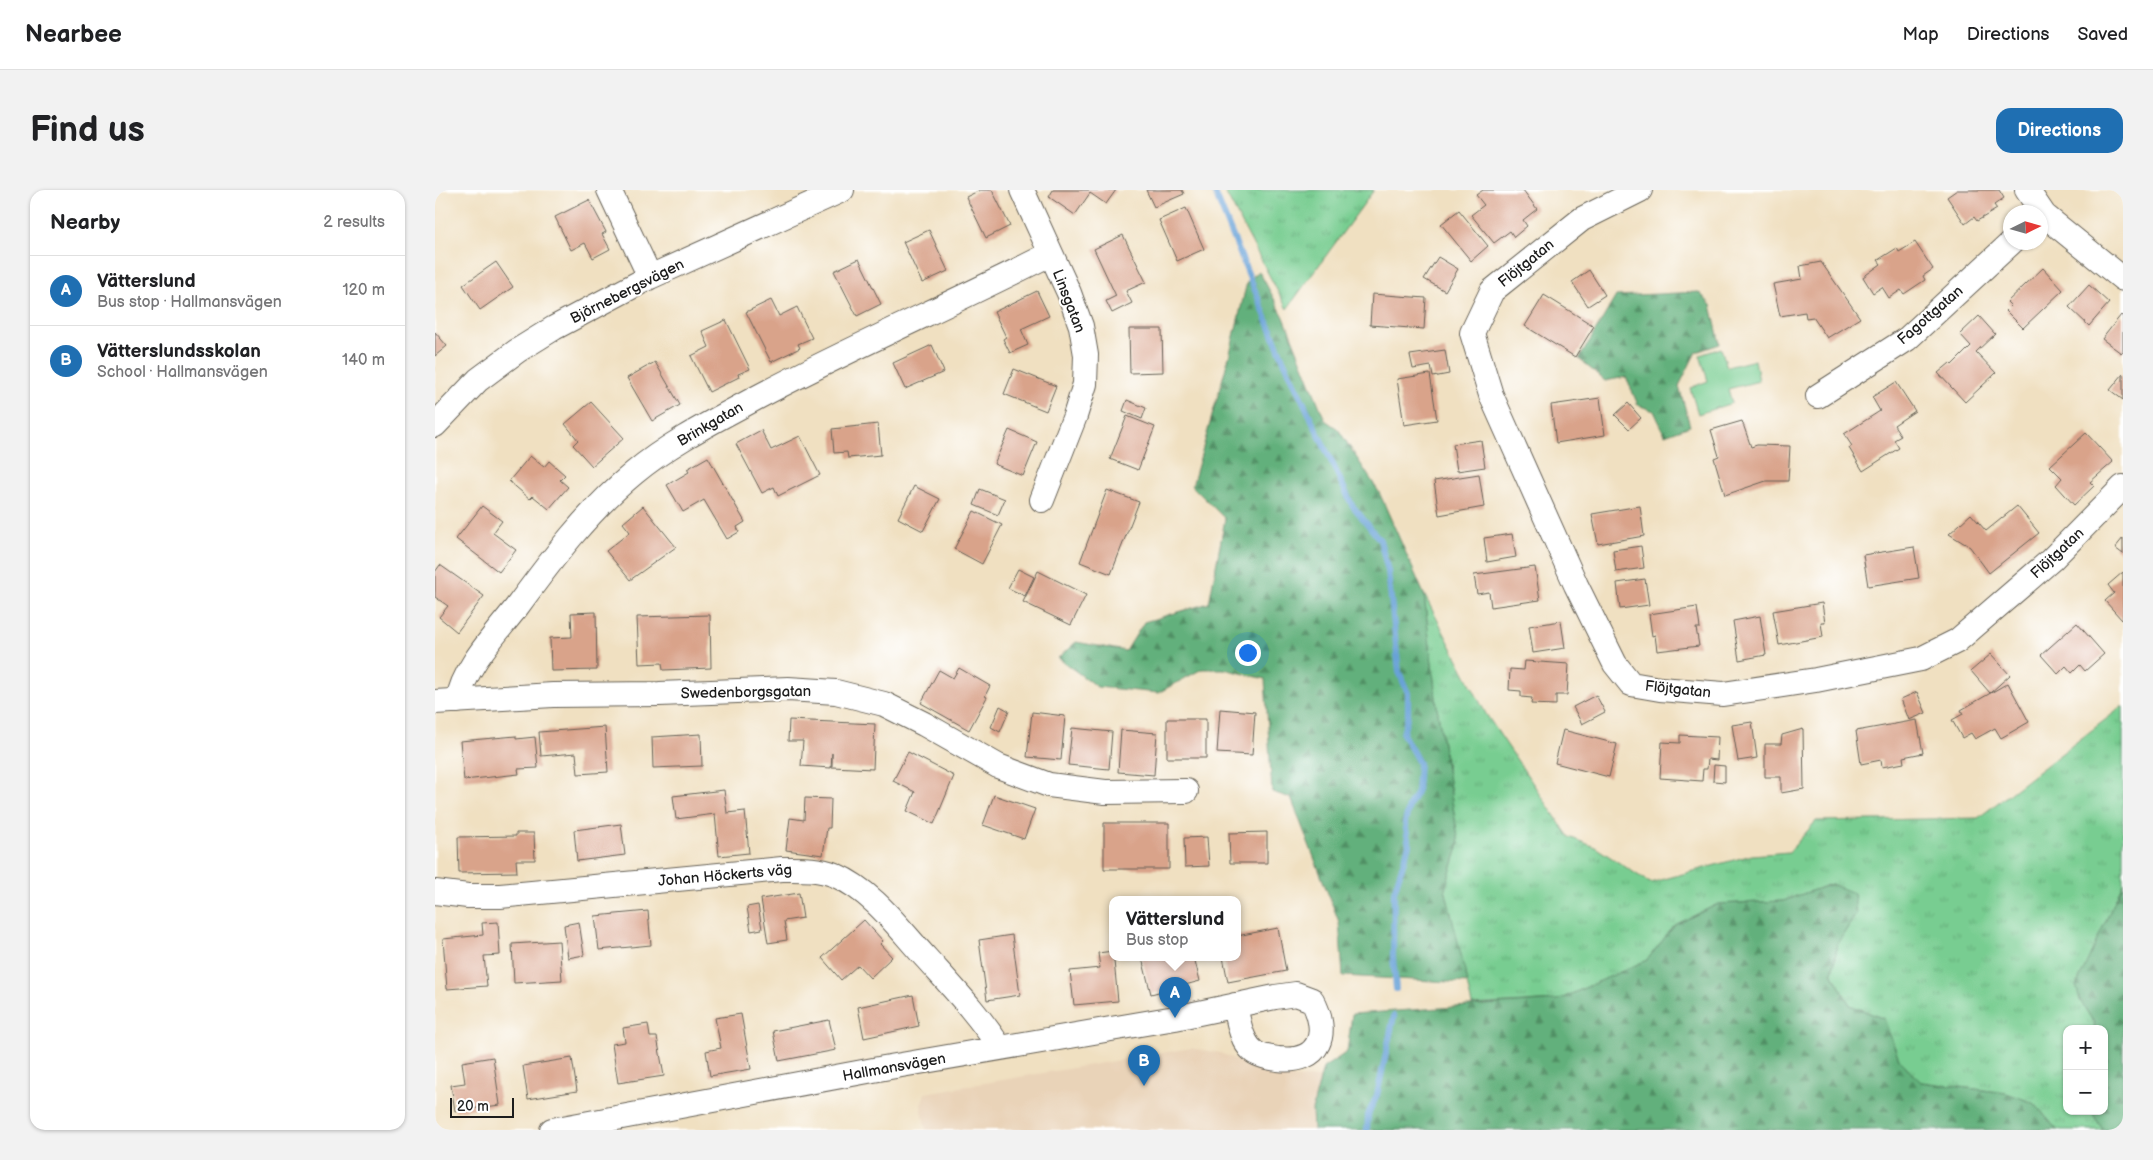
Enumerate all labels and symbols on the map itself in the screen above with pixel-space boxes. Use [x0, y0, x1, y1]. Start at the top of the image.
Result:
north arrow [2003, 205, 2048, 250]
street label: Flöjtgatan [1495, 235, 1558, 292]
street label: Björnebergsvägen [567, 255, 687, 328]
street label: Linsgatan [1048, 267, 1089, 336]
street label: Fagottgatan [1894, 282, 1967, 349]
street label: Brinkgatan [674, 398, 747, 451]
street label: Flöjtgatan [2027, 524, 2088, 583]
your location [1235, 640, 1261, 666]
street label: Flöjtgatan [1644, 677, 1712, 702]
street label: Swedenborgsgatan [681, 682, 811, 703]
street label: Johan Höckerts väg [657, 860, 793, 891]
pin: A [1159, 977, 1191, 1018]
pin: B [1128, 1045, 1160, 1086]
street label: Hallmansvägen [841, 1049, 947, 1086]
scale bar [450, 1095, 514, 1118]

